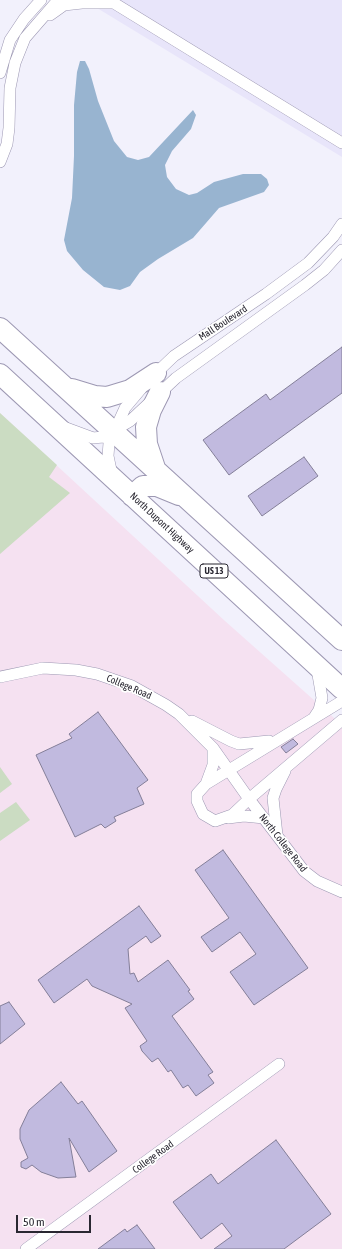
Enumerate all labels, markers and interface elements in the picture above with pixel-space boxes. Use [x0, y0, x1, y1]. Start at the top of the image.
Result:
street label: Mall Boulevard [196, 303, 250, 343]
street label: North Dupont Highway [127, 490, 197, 556]
road number: US 13 [200, 564, 228, 578]
street label: College Road [105, 672, 153, 702]
street label: North College Road [257, 811, 309, 875]
street label: College Road [130, 1138, 176, 1176]
scale bar [18, 1207, 93, 1233]
text: 50 m [23, 1215, 45, 1229]

